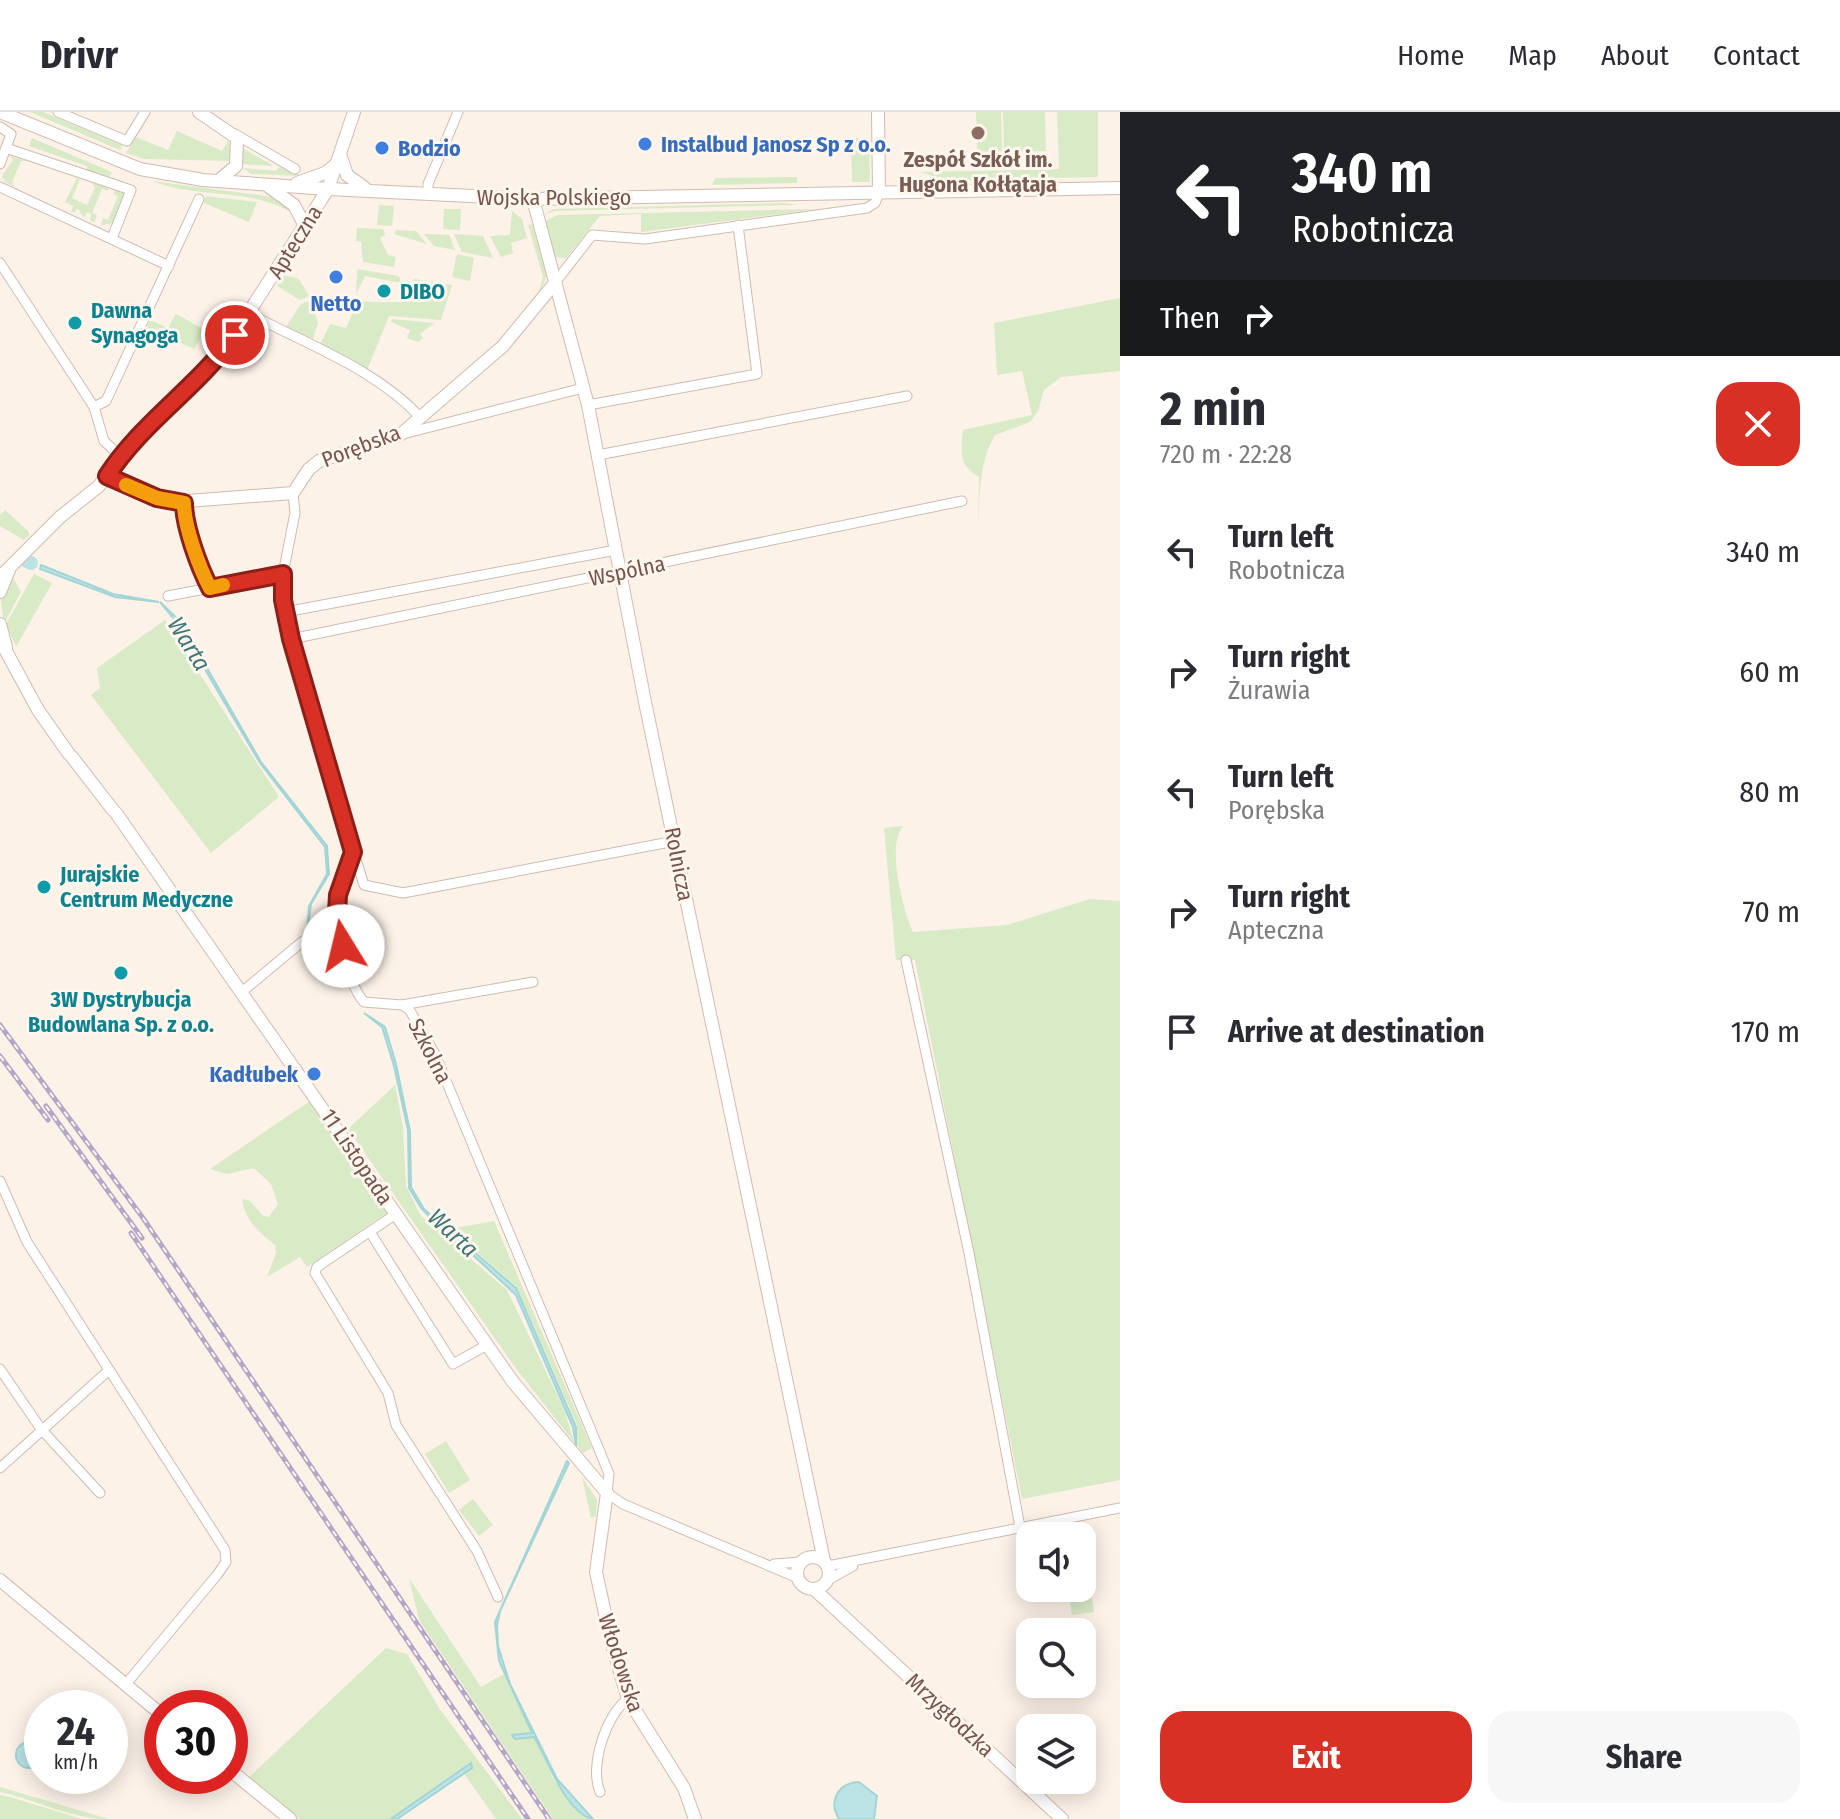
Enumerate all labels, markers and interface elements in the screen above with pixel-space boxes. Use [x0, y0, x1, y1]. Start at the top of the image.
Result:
text: Drivr [40, 32, 118, 78]
text: Home [1397, 39, 1464, 72]
text: Map [1508, 39, 1557, 72]
text: About [1601, 39, 1669, 72]
text: Contact [1713, 39, 1800, 72]
marker: Zespół Szkół im. Hugona Kołłątaja [969, 124, 987, 142]
place label: Instalbud Janosz Sp z o.o. [661, 131, 891, 158]
place label: Bodzio [398, 135, 461, 162]
marker: Instalbud Janosz Sp z o.o. [636, 135, 654, 153]
marker: Bodzio [373, 139, 391, 157]
text: 340 m [1292, 140, 1432, 207]
icon: left [1160, 144, 1264, 248]
place label: Zespół Szkół im. Hugona Kołłątaja [899, 146, 1057, 198]
street label: Wojska Polskiego [477, 184, 631, 211]
street label: Apteczna [262, 200, 328, 284]
text: Robotnicza [1292, 208, 1455, 252]
marker: Netto [327, 268, 345, 286]
place label: DIBO [400, 278, 445, 305]
marker: DIBO [375, 282, 393, 300]
place label: Netto [310, 290, 362, 317]
icon: right [1236, 296, 1280, 340]
place label: Dawna Synagoga [91, 297, 179, 349]
text: Then [1160, 300, 1220, 336]
pin [201, 301, 269, 369]
icon: arrive [213, 313, 257, 357]
marker: Dawna Synagoga [66, 314, 84, 332]
text: 2 min [1160, 380, 1266, 438]
button: close [1716, 382, 1800, 466]
street label: Porębska [318, 419, 404, 473]
text: 720 m · 22:28 [1160, 439, 1292, 470]
text: Turn left [1228, 519, 1334, 555]
icon: left [1160, 530, 1204, 574]
text: 340 m [1726, 534, 1800, 570]
street label: Wspólna [586, 550, 668, 592]
text: Robotnicza [1228, 555, 1346, 586]
water label: Warta [162, 612, 216, 676]
text: Turn right [1228, 639, 1350, 675]
icon: right [1160, 650, 1204, 694]
text: 60 m [1739, 654, 1800, 690]
text: Żurawia [1228, 675, 1311, 706]
text: Turn left [1228, 759, 1334, 795]
icon: left [1160, 770, 1204, 814]
text: 80 m [1739, 774, 1800, 810]
text: Porębska [1228, 795, 1325, 826]
street label: Rolnicza [659, 825, 699, 903]
place label: Jurajskie Centrum Medyczne [59, 861, 233, 913]
marker: Jurajskie Centrum Medyczne [35, 878, 53, 896]
text: Turn right [1228, 879, 1350, 915]
icon: right [1160, 890, 1204, 934]
text: 70 m [1742, 894, 1800, 930]
position arrow [301, 904, 385, 988]
text: Apteczna [1228, 915, 1324, 946]
marker: 3W Dystrybucja Budowlana Sp. z o.o. [112, 964, 130, 982]
place label: 3W Dystrybucja Budowlana Sp. z o.o. [28, 986, 214, 1038]
icon: arrive [1160, 1010, 1204, 1054]
street label: Szkolna [402, 1014, 458, 1088]
text: Arrive at destination [1228, 1014, 1485, 1050]
text: 170 m [1731, 1014, 1800, 1050]
place label: Kadłubek [209, 1061, 299, 1088]
marker: Kadłubek [305, 1065, 323, 1083]
street label: 11 Listopada [315, 1104, 399, 1210]
water label: Warta [422, 1203, 484, 1263]
map controls [1016, 1522, 1096, 1794]
button: sound [1016, 1522, 1096, 1602]
street label: Włodowska [592, 1610, 650, 1716]
button: search [1016, 1618, 1096, 1698]
street label: Mrzygłodzka [900, 1667, 1000, 1763]
speed limit sign: 30 [144, 1690, 248, 1794]
text: 24 [57, 1708, 95, 1756]
button: Exit [1160, 1711, 1472, 1803]
button: Share [1488, 1711, 1800, 1803]
button: layers [1016, 1714, 1096, 1794]
text: km/h [54, 1750, 98, 1774]

